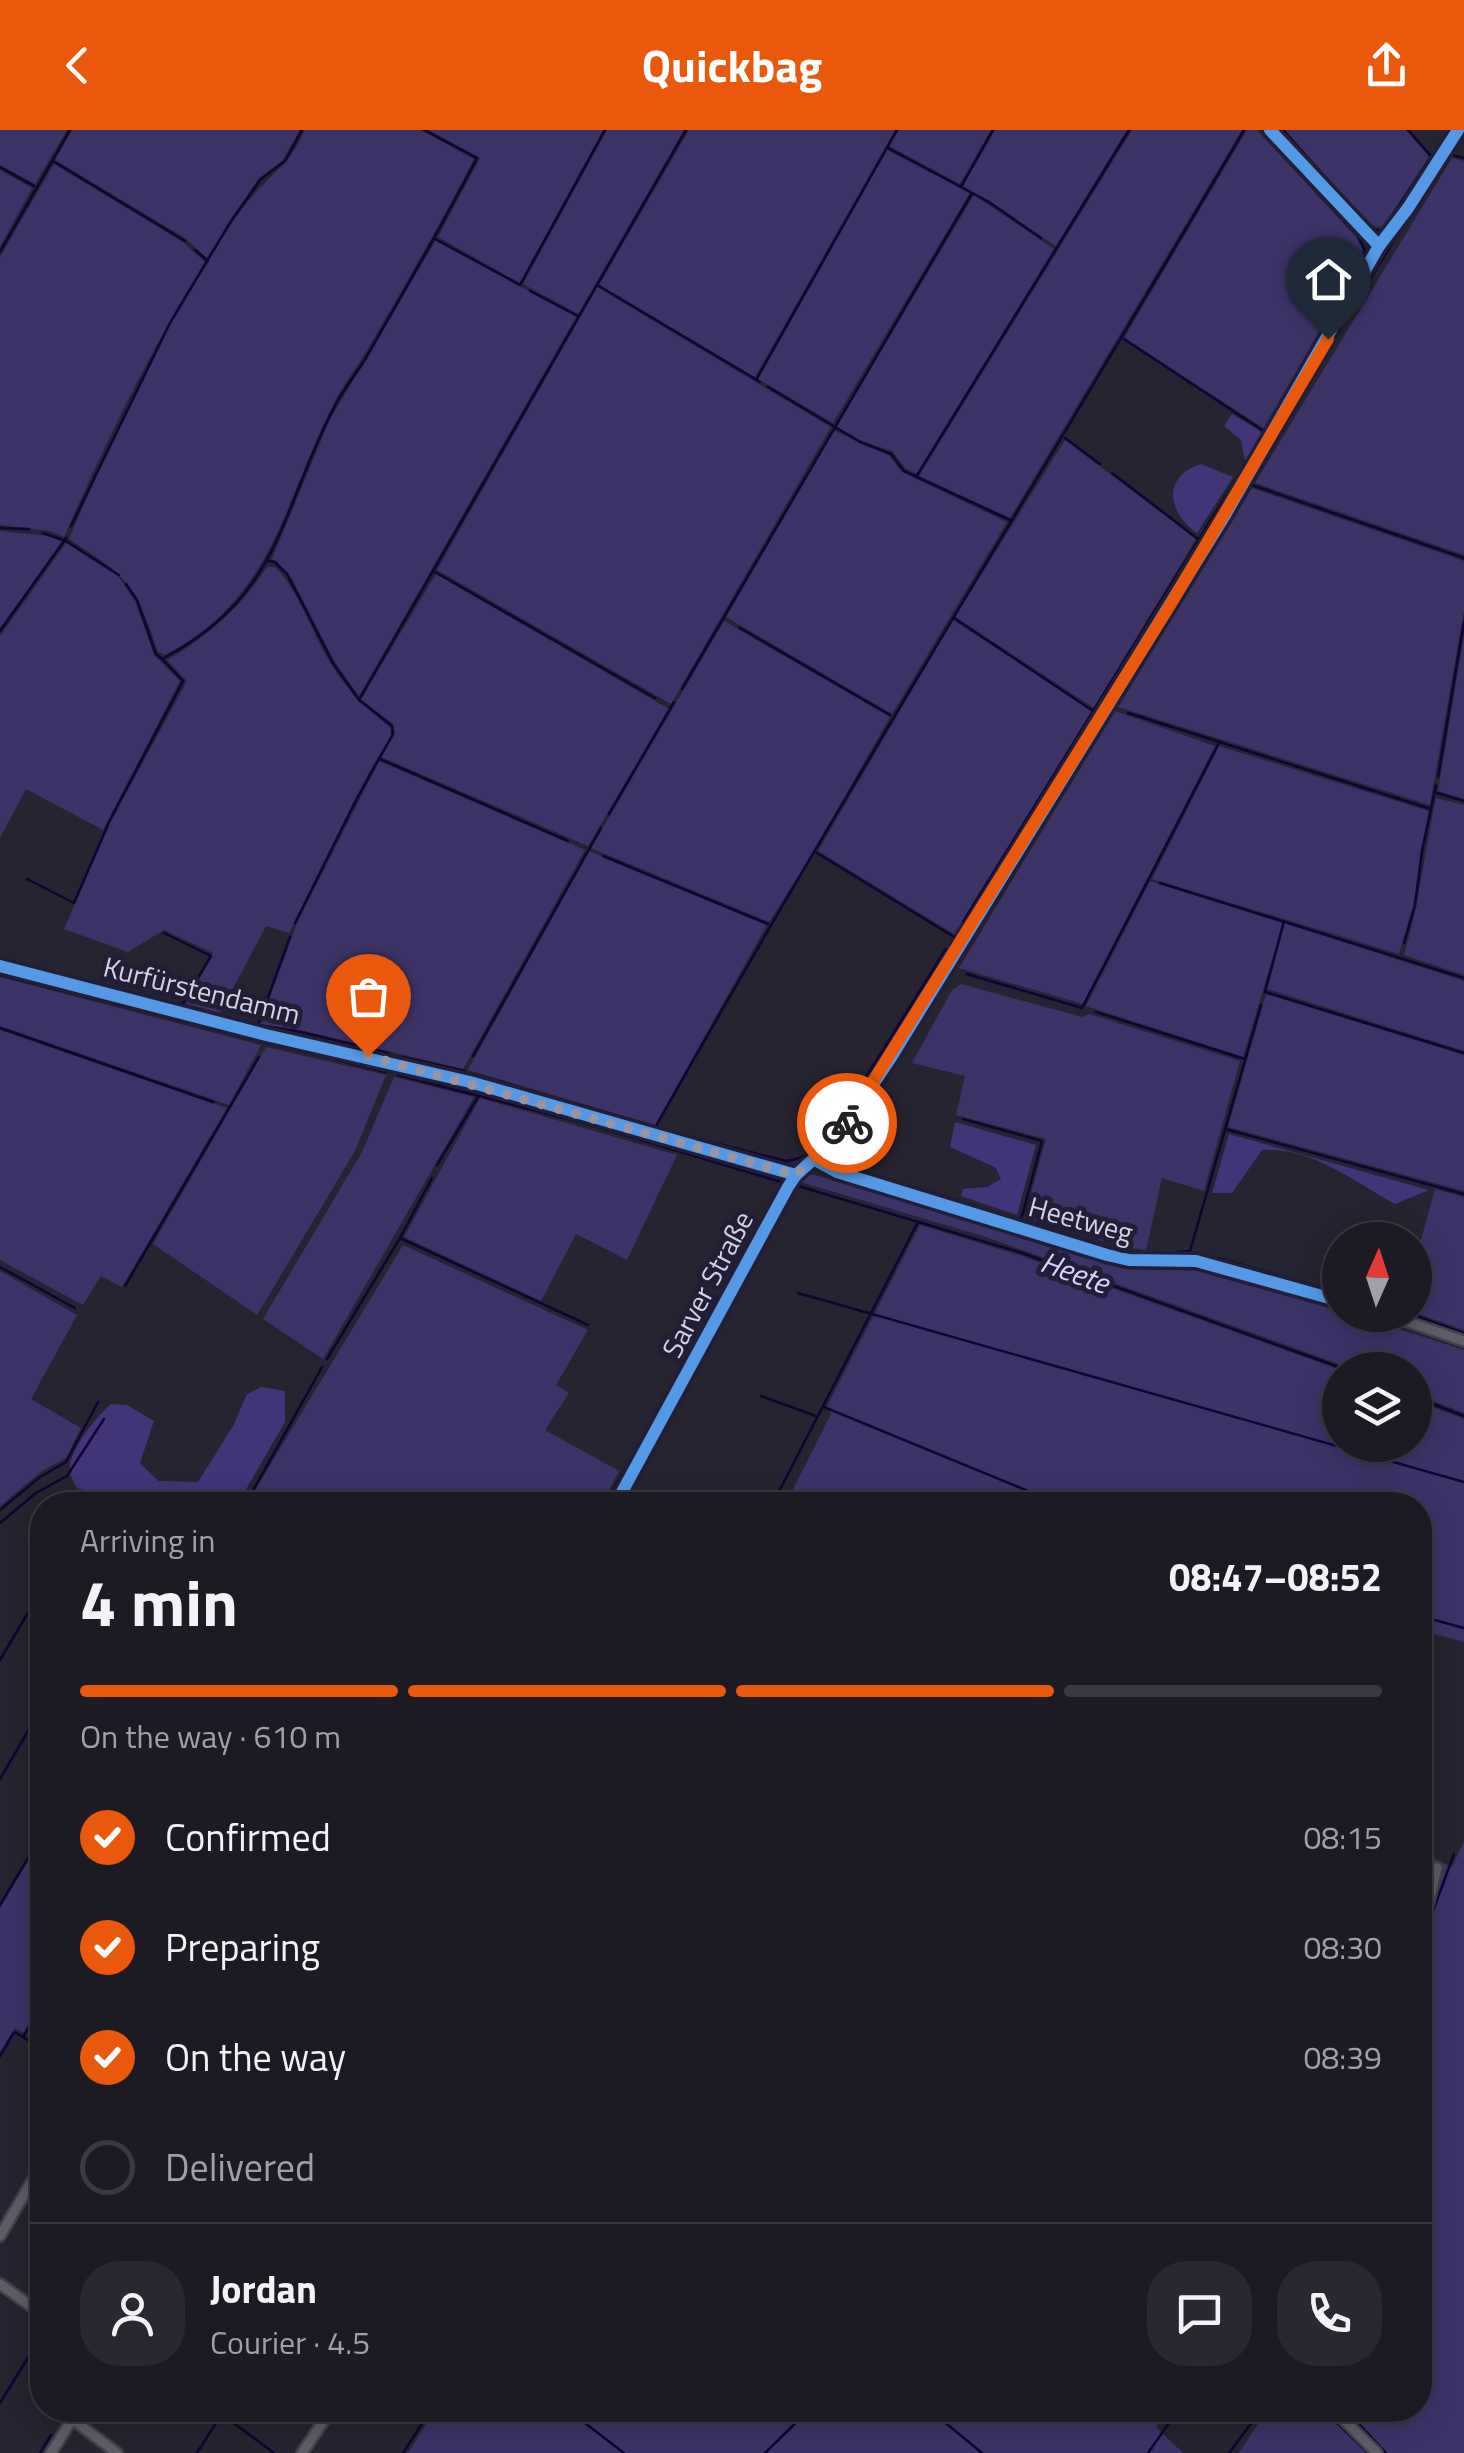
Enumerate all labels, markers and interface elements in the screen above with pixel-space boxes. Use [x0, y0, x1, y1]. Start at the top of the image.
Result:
text: Quickbag [642, 31, 822, 99]
icon: back [50, 38, 105, 93]
icon: share [1359, 38, 1414, 93]
pin [1286, 237, 1371, 340]
icon: home [1301, 252, 1356, 307]
street label: Kurfürstendamm [99, 945, 305, 1035]
pin [326, 954, 411, 1057]
icon: bag [341, 969, 396, 1024]
courier [797, 1073, 897, 1173]
icon: bike [820, 1096, 875, 1151]
street label: Heetweg [1024, 1184, 1138, 1254]
street label: Sarver Straße [650, 1203, 764, 1365]
north arrow [1322, 1222, 1432, 1332]
map controls [1322, 1222, 1432, 1462]
water label: Heete [1034, 1238, 1118, 1306]
button: layers [1322, 1352, 1432, 1462]
text: Arriving in [80, 1516, 216, 1564]
text: 08:47–08:52 [1169, 1548, 1382, 1606]
text: 4 min [80, 1552, 238, 1651]
text: On the way · 610 m [80, 1712, 341, 1760]
text: Confirmed [165, 1808, 331, 1866]
icon: check [80, 1810, 135, 1865]
text: 08:15 [1303, 1813, 1382, 1861]
text: Preparing [165, 1918, 320, 1976]
icon: check [80, 1920, 135, 1975]
text: 08:30 [1303, 1923, 1382, 1971]
text: On the way [165, 2028, 346, 2086]
icon: check [80, 2030, 135, 2085]
text: 08:39 [1303, 2033, 1382, 2081]
text: Delivered [165, 2138, 315, 2196]
text: Jordan [210, 2260, 317, 2318]
button: person [80, 2261, 185, 2366]
button: chat [1147, 2261, 1252, 2366]
button: phone [1277, 2261, 1382, 2366]
text: Courier · 4.5 [210, 2318, 370, 2366]

